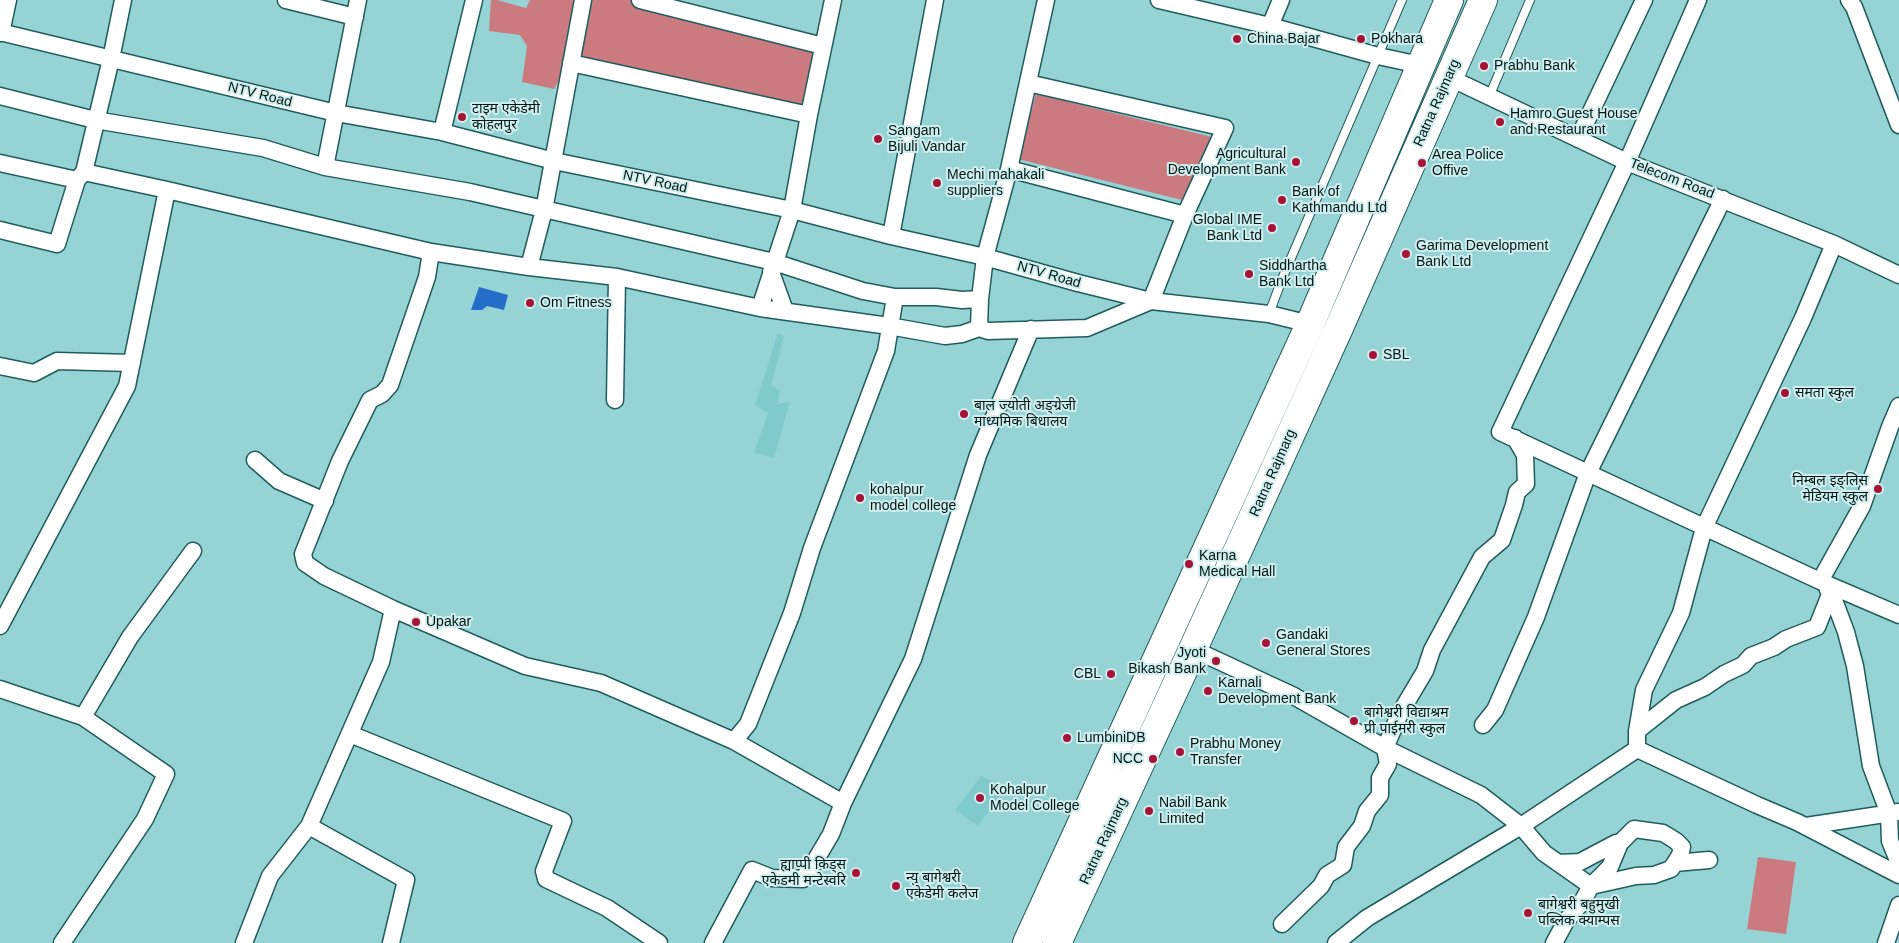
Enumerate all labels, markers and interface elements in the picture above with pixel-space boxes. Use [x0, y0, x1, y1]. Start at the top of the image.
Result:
place label: China Bajar [1247, 31, 1320, 47]
place label: Pokhara [1371, 31, 1423, 47]
marker: China Bajar [1231, 33, 1243, 45]
marker: Pokhara [1355, 33, 1367, 45]
street label: Ratna Rajmarg [1410, 57, 1464, 149]
place label: Prabhu Bank [1494, 58, 1575, 74]
marker: Prabhu Bank [1478, 60, 1490, 72]
street label: NTV Road [226, 79, 294, 111]
place label: टाइम एकेडेमी कोहलपुर [472, 101, 540, 134]
place label: Hamro Guest House and Restaurant [1510, 106, 1638, 138]
marker: टाइम एकेडेमी कोहलपुर [456, 111, 468, 123]
marker: Hamro Guest House and Restaurant [1494, 116, 1506, 128]
place label: Sangam Bijuli Vandar [888, 123, 966, 156]
marker: Sangam Bijuli Vandar [872, 133, 884, 145]
place label: Agricultural Development Bank [1168, 146, 1286, 178]
place label: Area Police Offive [1432, 147, 1504, 180]
street label: Telecom Road [1627, 155, 1717, 203]
marker: Agricultural Development Bank [1290, 156, 1302, 168]
marker: Area Police Offive [1416, 157, 1428, 169]
street label: NTV Road [621, 167, 689, 197]
place label: Mechi mahakali suppliers [947, 167, 1044, 200]
marker: Mechi mahakali suppliers [931, 177, 943, 189]
place label: Bank of Kathmandu Ltd [1292, 184, 1387, 216]
marker: Bank of Kathmandu Ltd [1276, 194, 1288, 206]
place label: Global IME Bank Ltd [1193, 212, 1262, 244]
marker: Global IME Bank Ltd [1266, 222, 1278, 234]
place label: Garima Development Bank Ltd [1416, 238, 1548, 270]
marker: Garima Development Bank Ltd [1400, 248, 1412, 260]
street label: NTV Road [1015, 258, 1083, 292]
place label: Siddhartha Bank Ltd [1259, 258, 1327, 290]
marker: Siddhartha Bank Ltd [1243, 268, 1255, 280]
place label: Om Fitness [540, 295, 612, 311]
marker: Om Fitness [524, 297, 536, 309]
place label: SBL [1383, 347, 1409, 363]
marker: SBL [1367, 349, 1379, 361]
place label: समता स्कुल [1795, 385, 1854, 401]
marker: समता स्कुल [1779, 387, 1791, 399]
place label: बाल ज्योती अङ्ग्रेजी माध्यमिक बिधालय [974, 398, 1076, 431]
marker: बाल ज्योती अङ्ग्रेजी माध्यमिक बिधालय [958, 408, 970, 420]
street label: Ratna Rajmarg [1246, 427, 1300, 519]
place label: निम्बल इङ्लिस मेडियम स्कुल [1792, 473, 1868, 506]
place label: kohalpur model college [870, 482, 956, 514]
marker: निम्बल इङ्लिस मेडियम स्कुल [1872, 483, 1884, 495]
marker: kohalpur model college [854, 492, 866, 504]
place label: Karna Medical Hall [1199, 548, 1275, 580]
marker: Karna Medical Hall [1183, 558, 1195, 570]
place label: Upakar [426, 614, 471, 630]
marker: Upakar [410, 616, 422, 628]
place label: Gandaki General Stores [1276, 627, 1370, 660]
marker: Gandaki General Stores [1260, 637, 1272, 649]
place label: Jyoti Bikash Bank [1128, 645, 1206, 678]
marker: Jyoti Bikash Bank [1210, 655, 1222, 667]
place label: CBL [1074, 666, 1101, 682]
marker: CBL [1105, 668, 1117, 680]
place label: Karnali Development Bank [1218, 675, 1336, 708]
marker: Karnali Development Bank [1202, 685, 1214, 697]
place label: बागेश्वरी विद्याश्रम प्री पाईमरी स्कुल [1364, 705, 1449, 738]
marker: बागेश्वरी विद्याश्रम प्री पाईमरी स्कुल [1348, 715, 1360, 727]
place label: LumbiniDB [1077, 730, 1145, 746]
marker: LumbiniDB [1061, 732, 1073, 744]
place label: Prabhu Money Transfer [1190, 736, 1281, 769]
marker: Prabhu Money Transfer [1174, 746, 1186, 758]
place label: NCC [1113, 751, 1143, 767]
marker: NCC [1147, 753, 1159, 765]
place label: Kohalpur Model College [990, 782, 1079, 814]
marker: Kohalpur Model College [974, 792, 986, 804]
street label: Ratna Rajmarg [1076, 795, 1132, 887]
place label: Nabil Bank Limited [1159, 795, 1227, 828]
marker: Nabil Bank Limited [1143, 805, 1155, 817]
place label: ह्याप्पी किड्स एकेडमी मन्टेस्वरि [762, 857, 846, 890]
marker: ह्याप्पी किड्स एकेडमी मन्टेस्वरि [850, 867, 862, 879]
place label: न्यु बागेश्वरी एकेडेमी कलेज [906, 870, 979, 902]
marker: न्यु बागेश्वरी एकेडेमी कलेज [890, 880, 902, 892]
place label: बागेश्वरी बहुमुखी पब्लिक क्याम्पस [1538, 897, 1620, 930]
marker: बागेश्वरी बहुमुखी पब्लिक क्याम्पस [1522, 907, 1534, 919]

